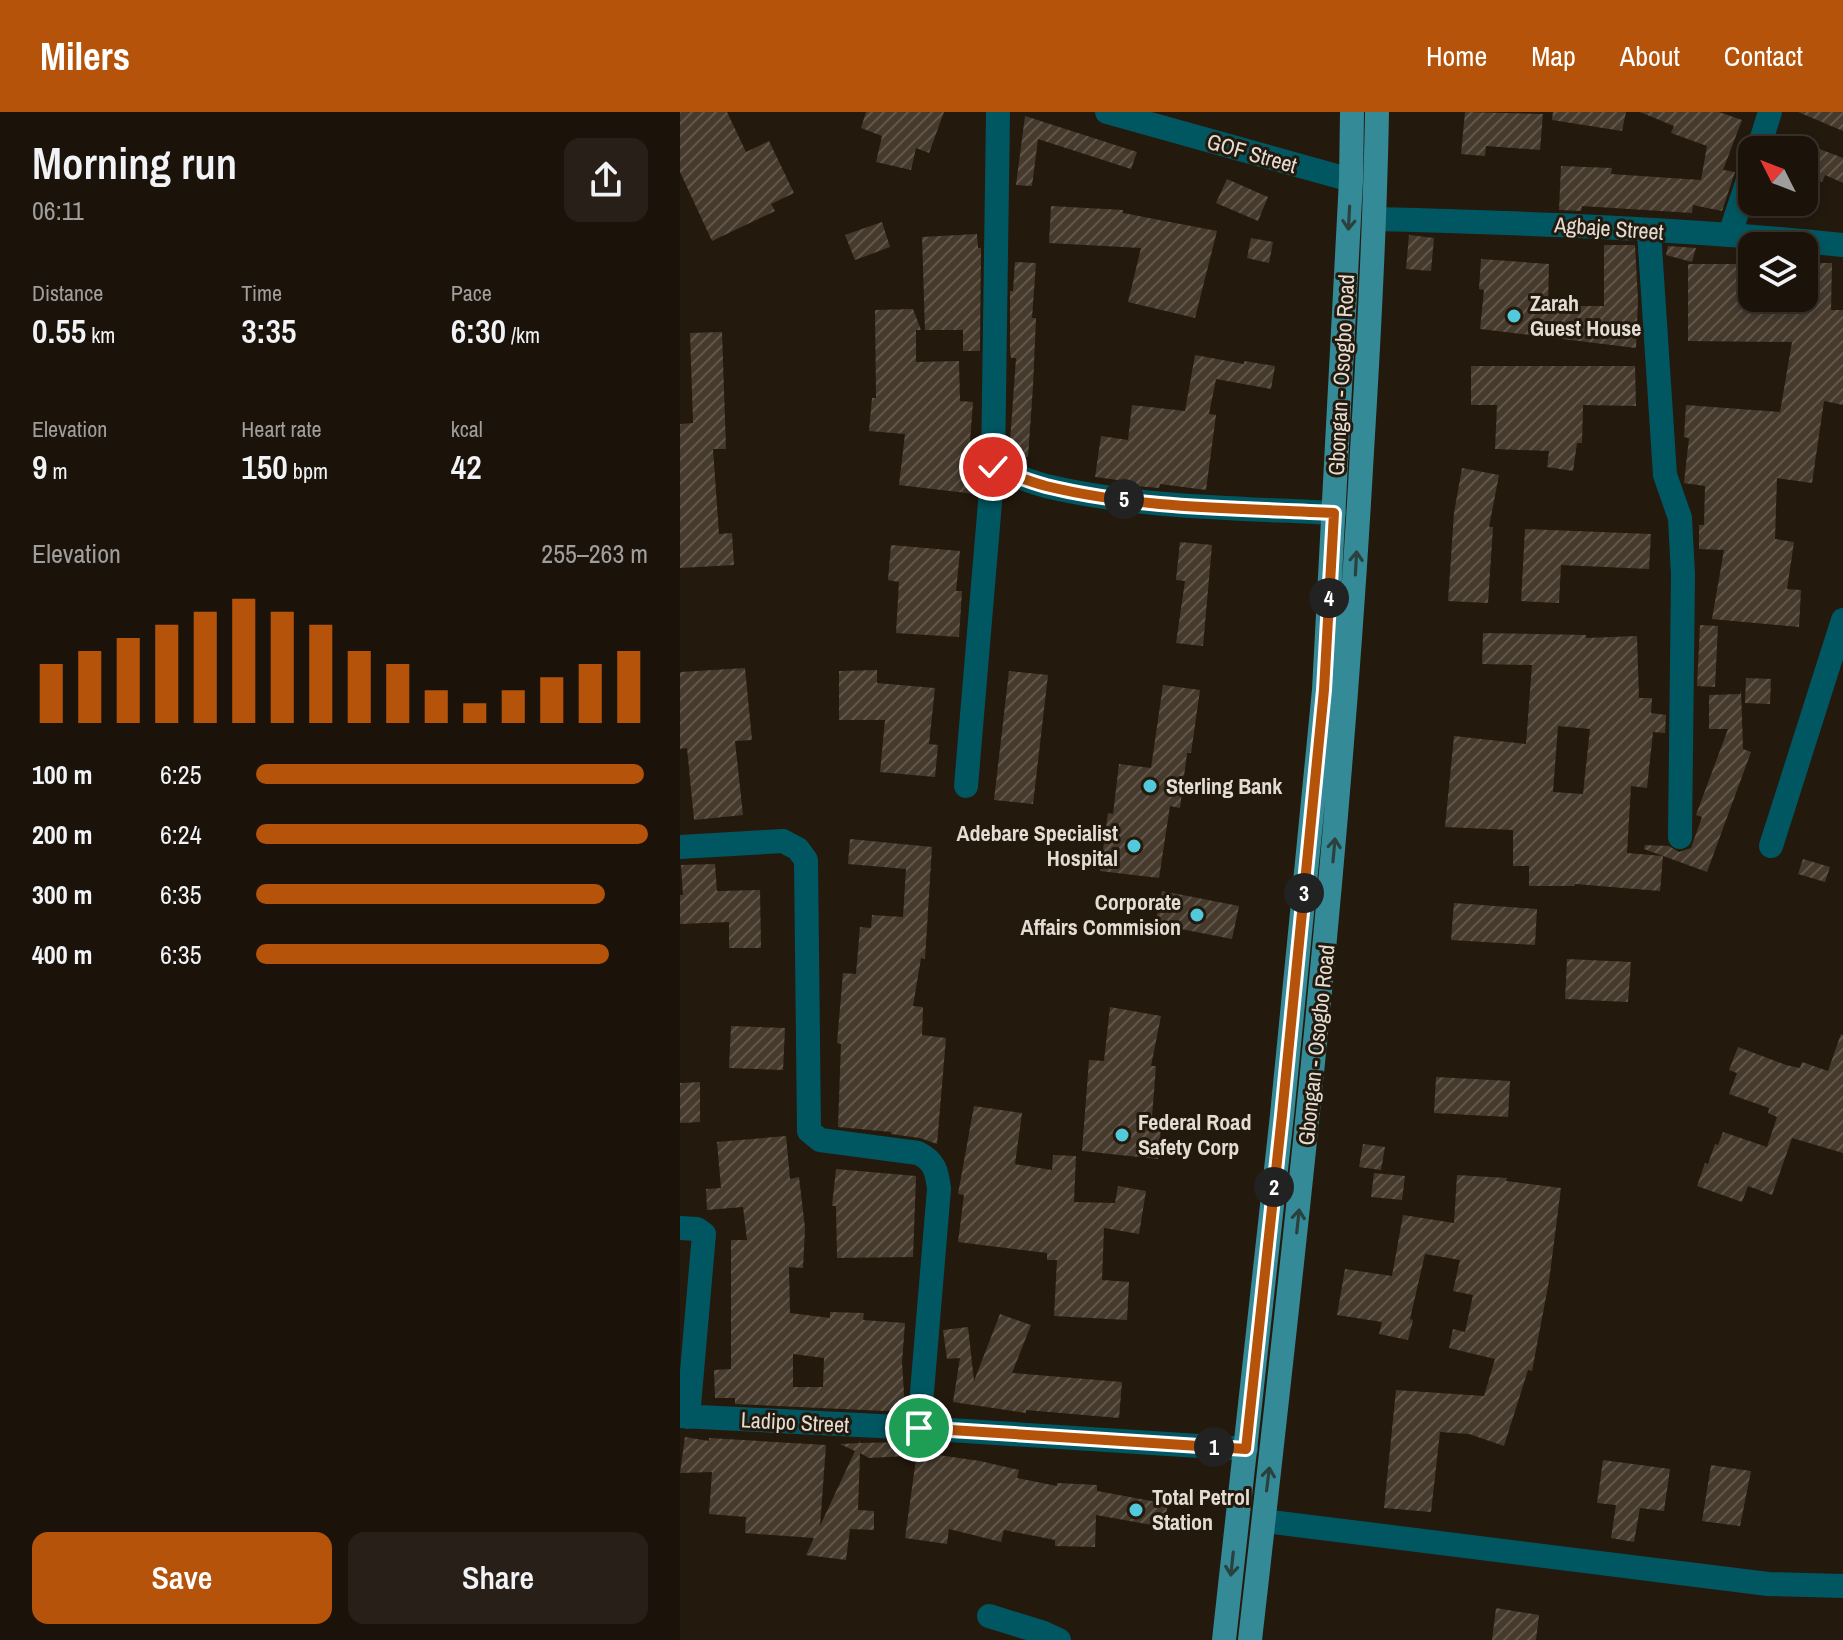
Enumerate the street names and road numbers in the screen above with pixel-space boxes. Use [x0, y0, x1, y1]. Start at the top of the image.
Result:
street label: GOF Street [1204, 126, 1300, 180]
street label: Agbaje Street [1552, 209, 1665, 247]
street label: Gbongan - Osogbo Road [1321, 274, 1361, 476]
street label: Gbongan - Osogbo Road [1291, 943, 1341, 1147]
street label: Ladipo Street [740, 1404, 850, 1440]

